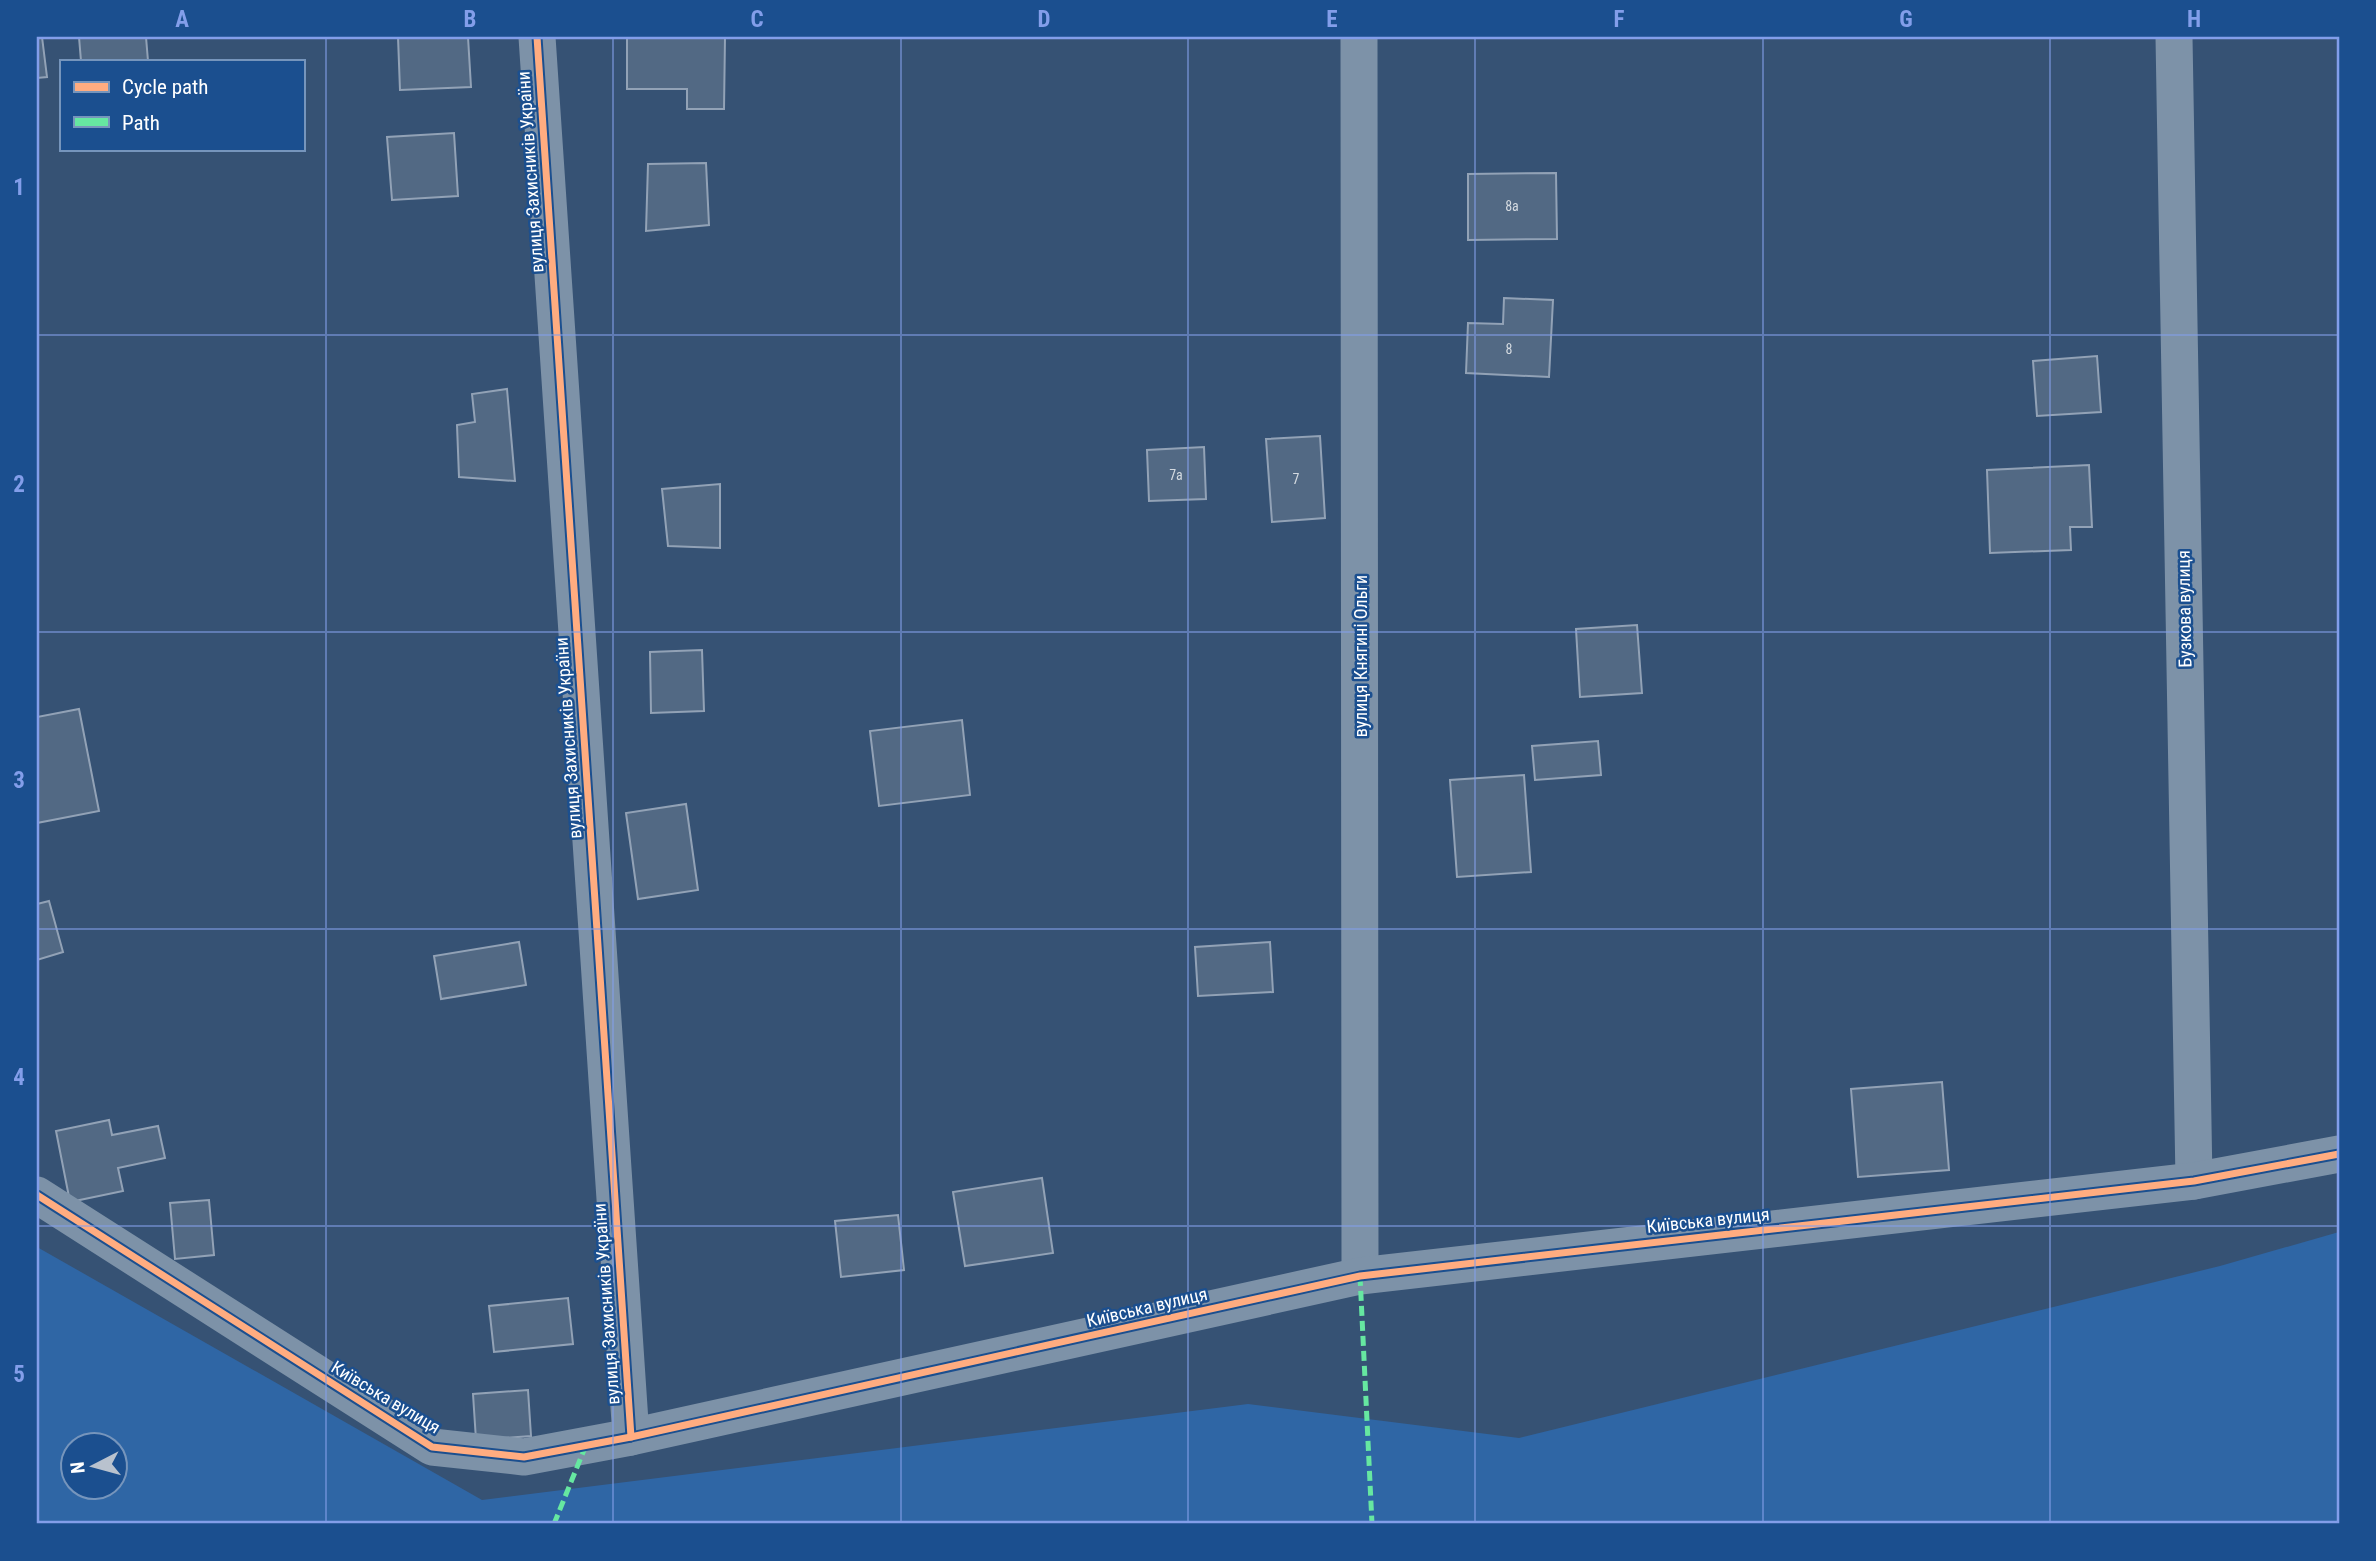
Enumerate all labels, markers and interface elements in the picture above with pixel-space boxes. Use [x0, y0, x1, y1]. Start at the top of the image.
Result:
text: A [175, 6, 189, 33]
text: B [464, 6, 476, 33]
text: C [750, 6, 764, 33]
text: D [1038, 6, 1051, 33]
text: E [1326, 6, 1338, 33]
text: F [1614, 6, 1625, 33]
text: G [1899, 6, 1913, 33]
text: H [2187, 6, 2201, 33]
legend [60, 60, 304, 150]
street label: вулиця Захисників України [512, 70, 548, 274]
text: Cycle path [122, 75, 208, 99]
text: Path [122, 111, 160, 135]
text: 1 [13, 174, 25, 201]
house number: 8а [1505, 198, 1519, 214]
house number: 8 [1506, 341, 1513, 357]
house number: 7а [1169, 467, 1183, 483]
text: 2 [13, 471, 25, 498]
house number: 7 [1293, 471, 1300, 487]
street label: Бузкова вулиця [2172, 550, 2196, 668]
street label: вулиця Княгині Ольги [1350, 575, 1371, 737]
street label: вулиця Захисників України [550, 636, 586, 840]
text: 3 [13, 767, 25, 794]
text: 4 [13, 1064, 25, 1091]
street label: вулиця Захисників України [588, 1202, 624, 1406]
street label: Київська вулиця [1646, 1203, 1770, 1237]
street label: Київська вулиця [1085, 1283, 1209, 1331]
street label: Київська вулиця [328, 1356, 444, 1438]
text: 5 [13, 1361, 25, 1388]
north arrow [60, 1432, 130, 1502]
text: N [66, 1461, 90, 1475]

